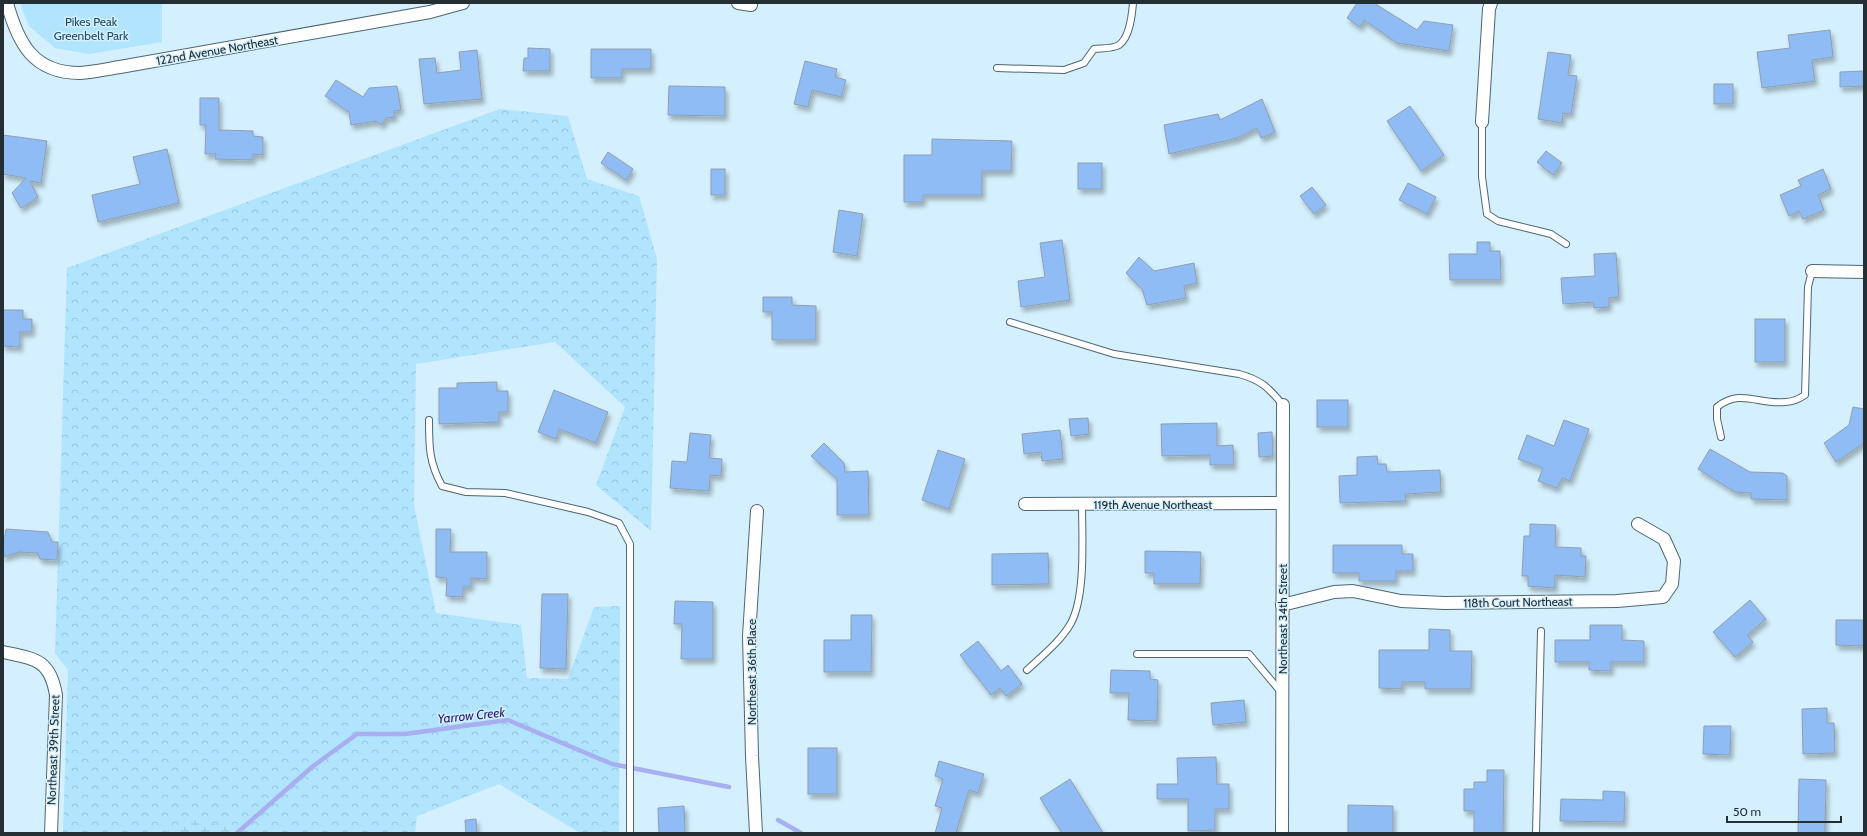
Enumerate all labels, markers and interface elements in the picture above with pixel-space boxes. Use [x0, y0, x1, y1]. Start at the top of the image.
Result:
park label: Pikes Peak Greenbelt Park [54, 14, 129, 43]
street label: 122nd Avenue Northeast [155, 32, 279, 68]
street label: 119th Avenue Northeast [1094, 497, 1212, 512]
street label: Northeast 34th Street [1275, 564, 1290, 674]
street label: 118th Court Northeast [1463, 594, 1573, 610]
street label: Northeast 36th Place [744, 619, 759, 725]
street label: Northeast 39th Street [44, 695, 62, 805]
water label: Yarrow Creek [437, 703, 506, 726]
scale bar [1727, 798, 1841, 824]
text: 50 m [1733, 804, 1761, 819]

